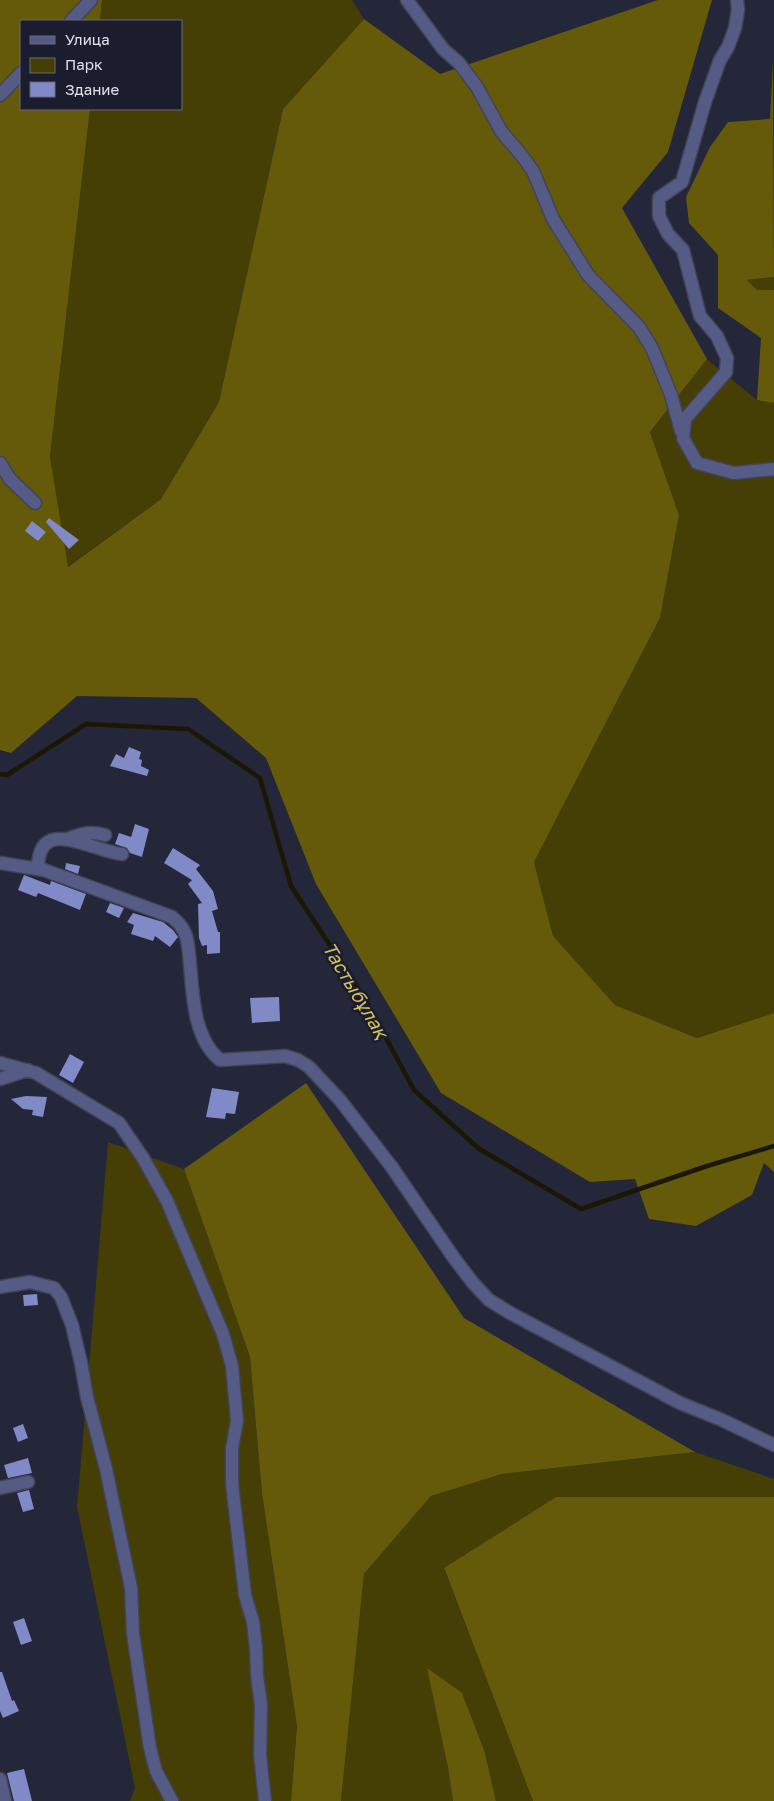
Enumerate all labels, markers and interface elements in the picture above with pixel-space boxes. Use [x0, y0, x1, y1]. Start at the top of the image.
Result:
legend [20, 20, 182, 110]
text: Улица [65, 30, 110, 48]
text: Парк [65, 55, 103, 73]
text: Здание [65, 80, 119, 98]
water label: Тастыбұлақ [317, 938, 395, 1044]

